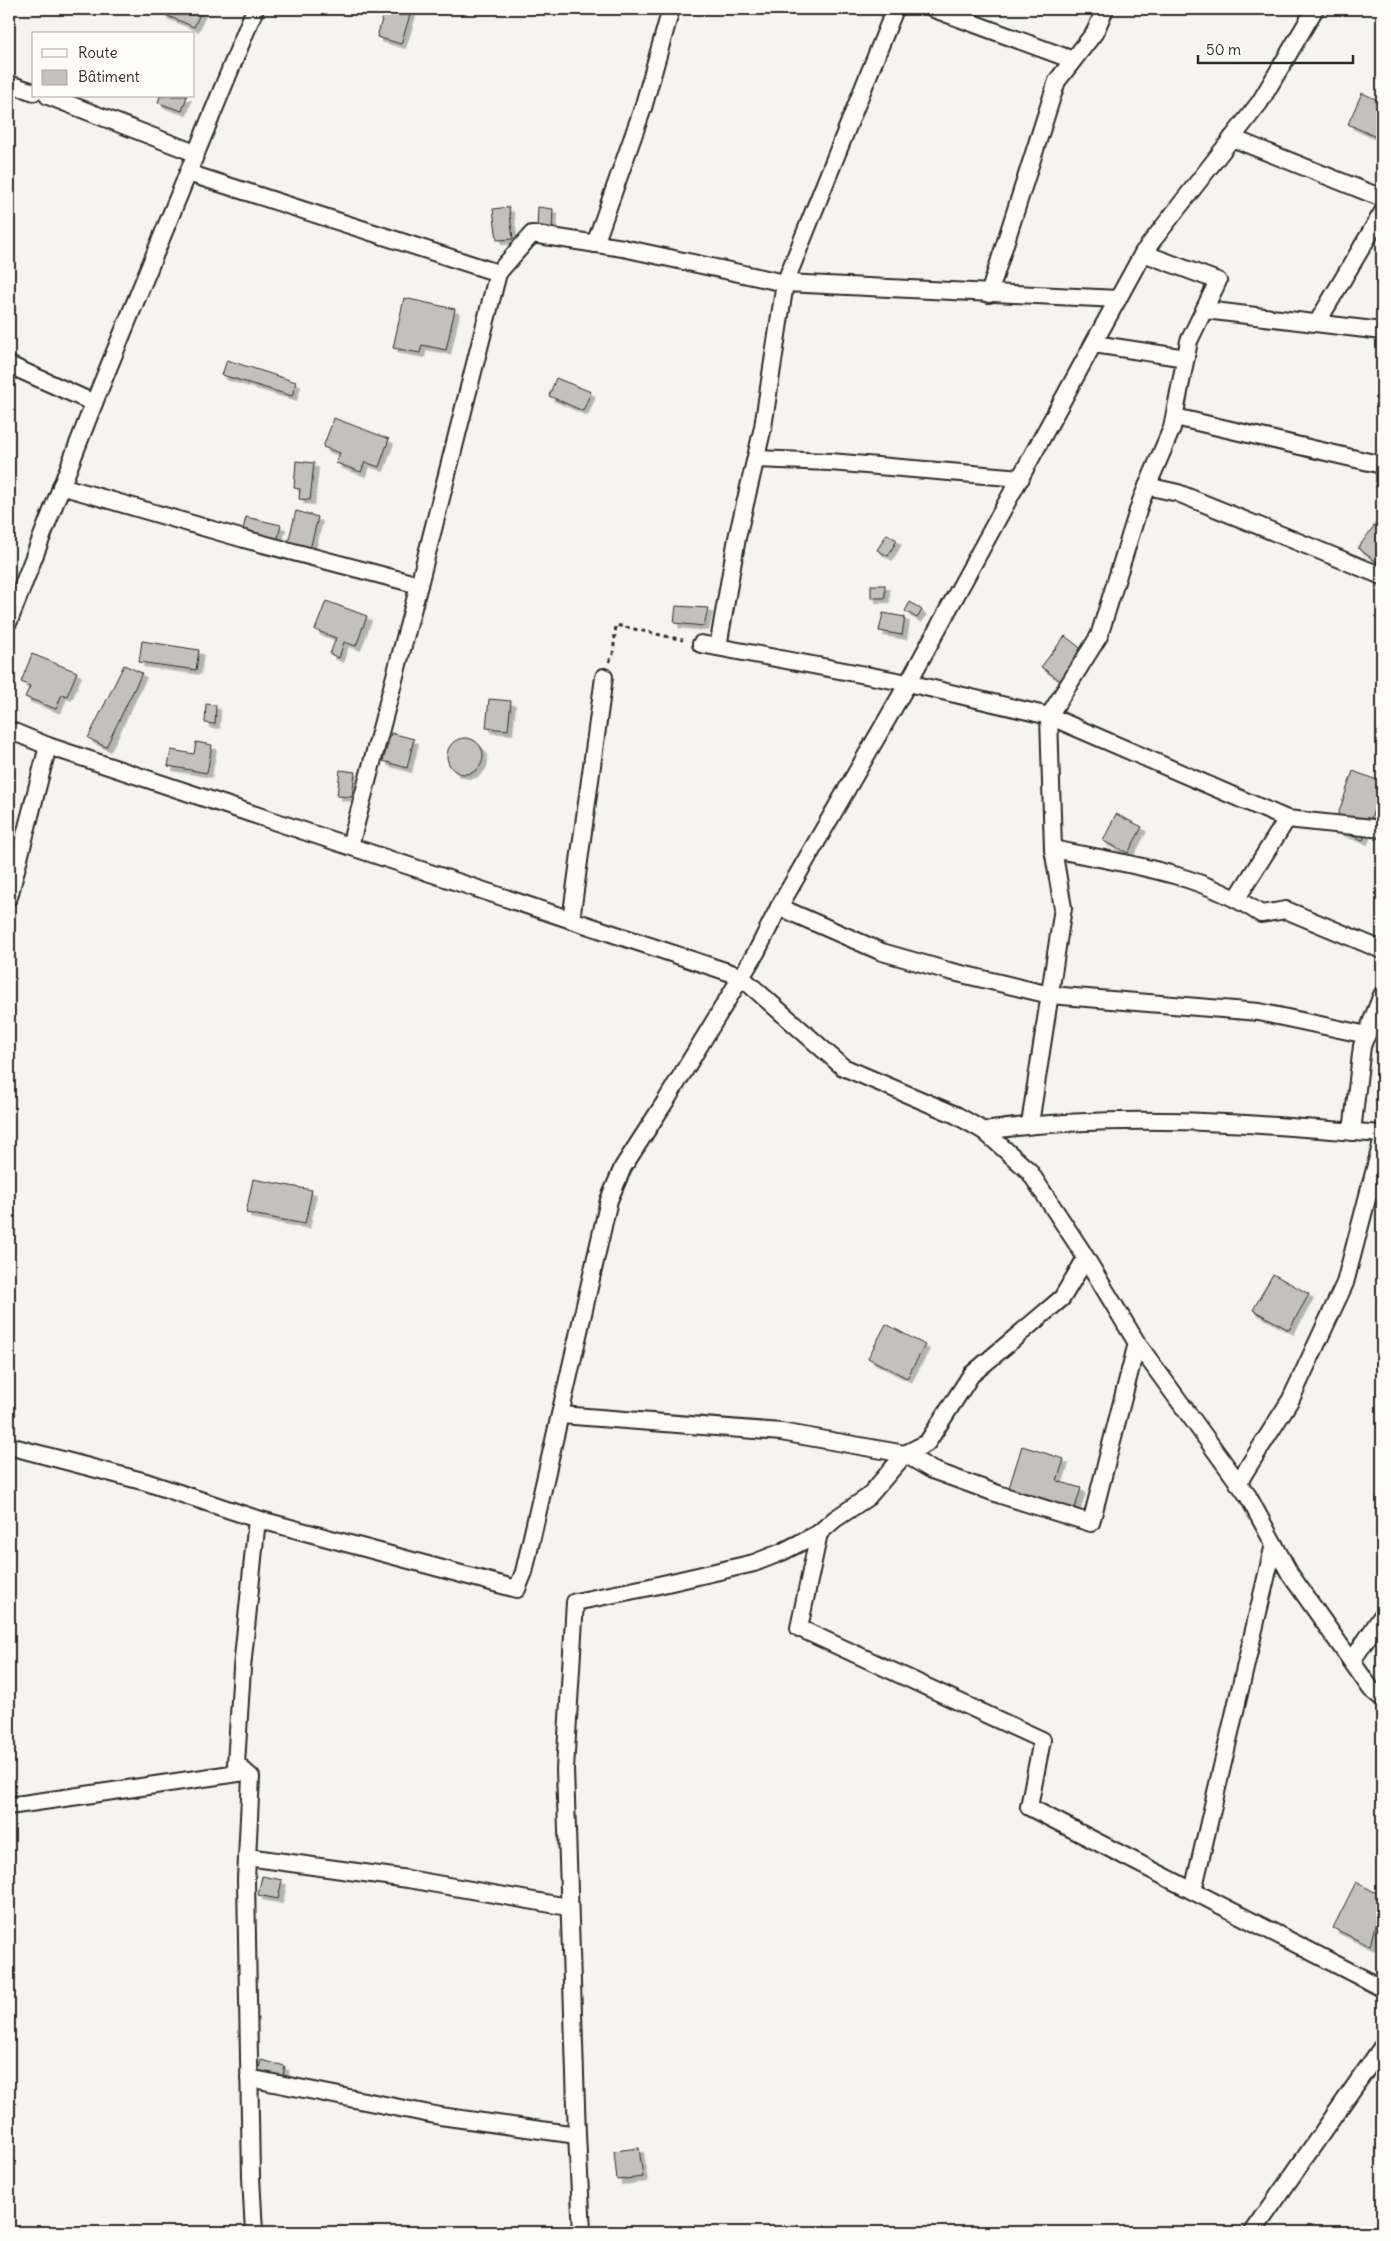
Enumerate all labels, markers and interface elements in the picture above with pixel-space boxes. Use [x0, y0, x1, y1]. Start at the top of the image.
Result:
legend [32, 32, 195, 98]
scale bar [1198, 32, 1354, 64]
text: 50 m [1206, 40, 1241, 59]
text: Route [78, 43, 118, 62]
text: Bâtiment [78, 67, 140, 86]

